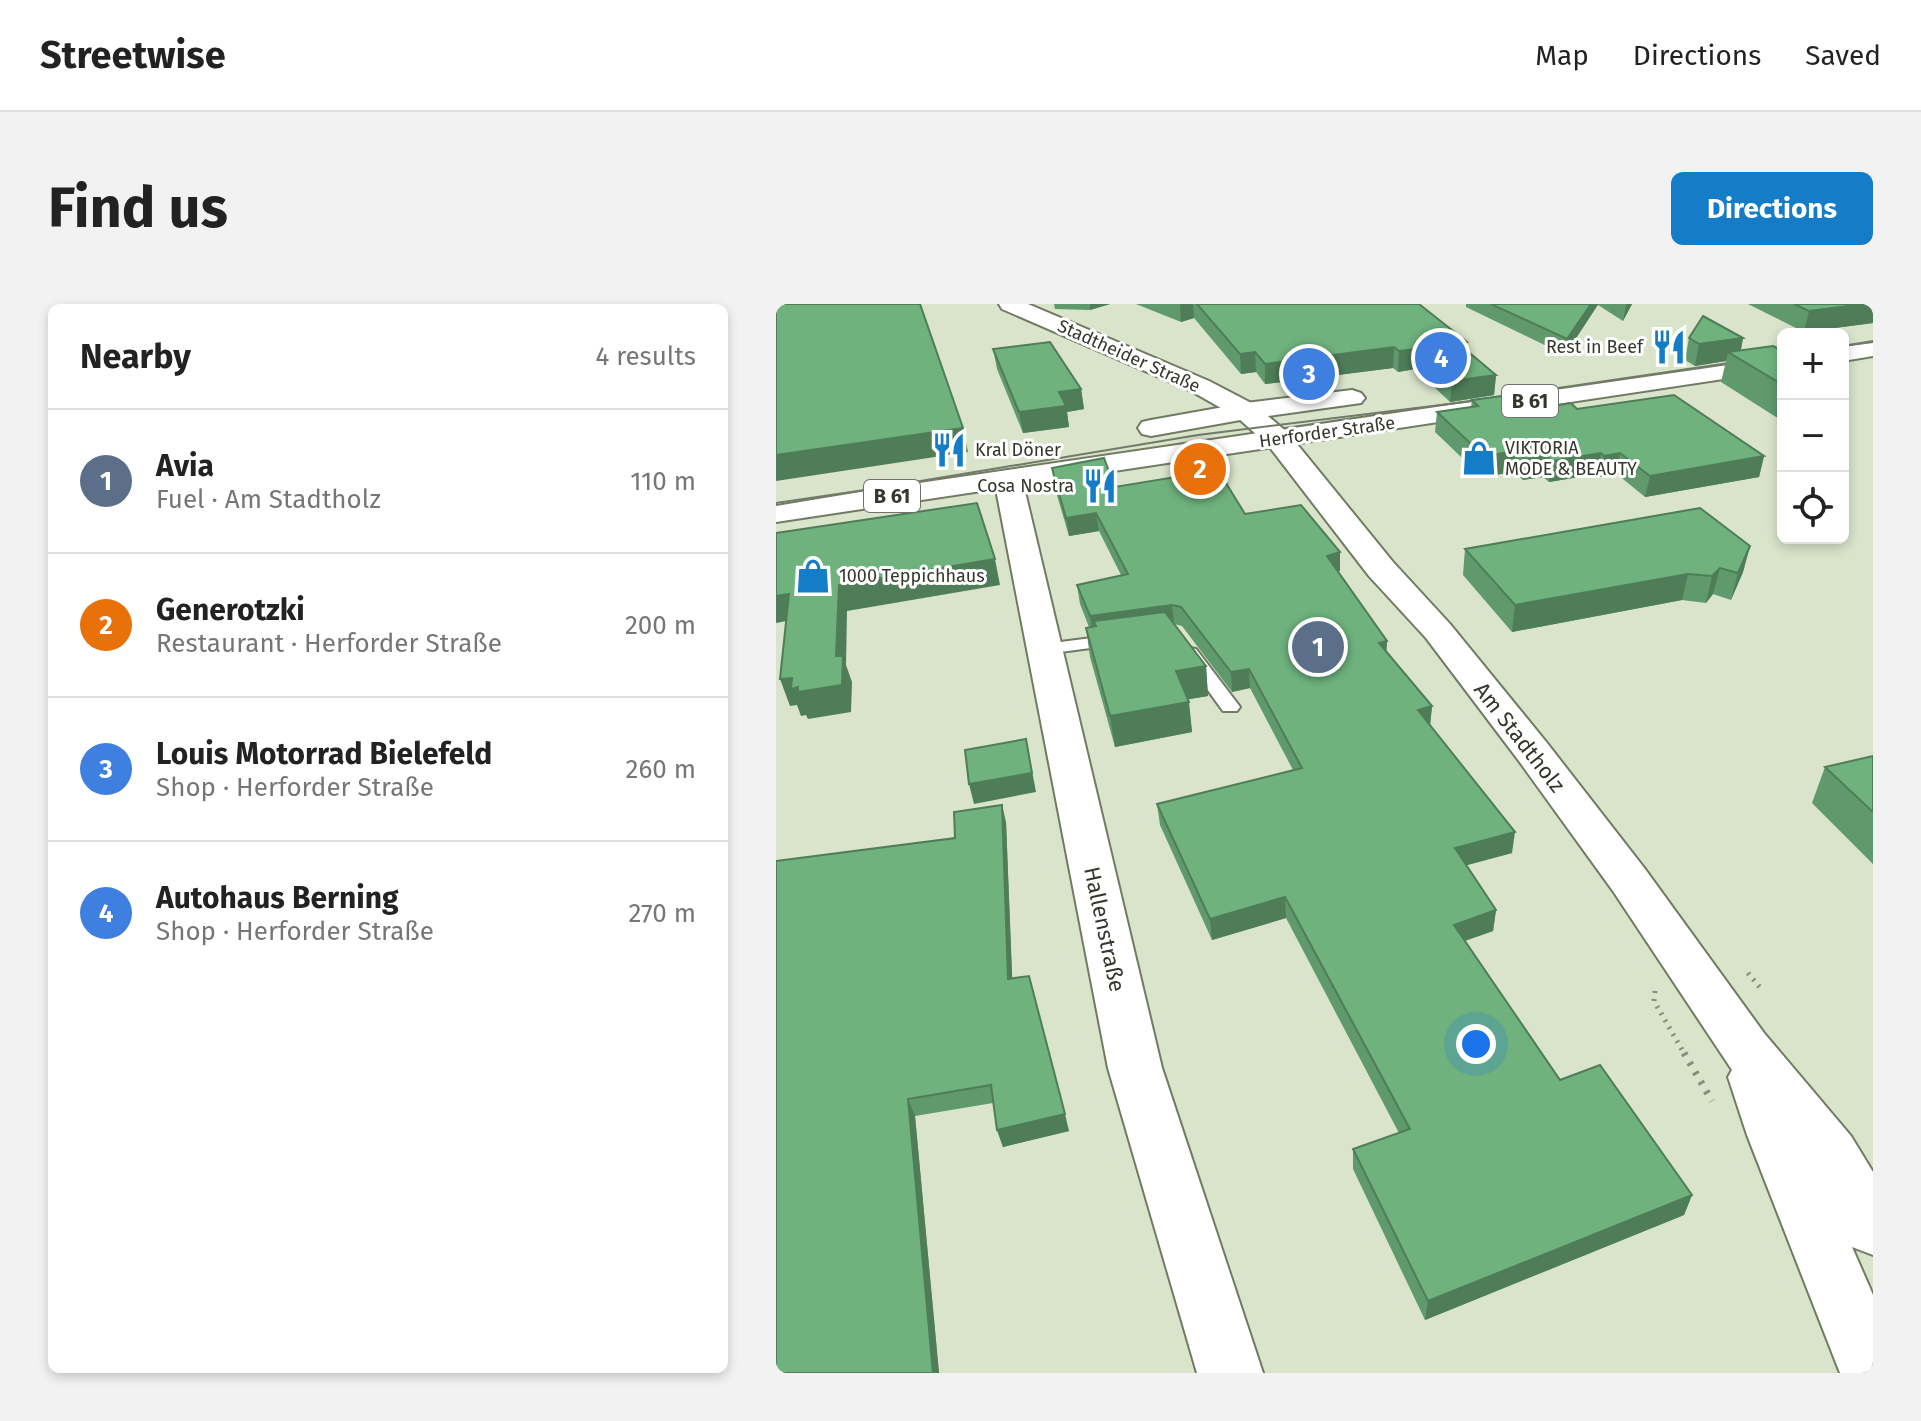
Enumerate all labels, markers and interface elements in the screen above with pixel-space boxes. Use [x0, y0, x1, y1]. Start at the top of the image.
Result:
text: Streetwise [40, 32, 226, 78]
text: Map [1535, 39, 1589, 72]
text: Directions [1633, 39, 1761, 72]
text: Saved [1805, 39, 1881, 72]
button: Directions [1671, 172, 1873, 245]
text: Find us [48, 175, 228, 242]
street label: Stadtheider Straße [1054, 315, 1204, 397]
pin: 4 [1415, 328, 1467, 388]
restaurant icon: Rest in Beef [1650, 328, 1688, 366]
map controls [1777, 328, 1849, 544]
button: + [1777, 328, 1849, 400]
text: Nearby [80, 336, 191, 377]
place label: Rest in Beef [1546, 336, 1645, 358]
text: 4 results [595, 341, 696, 372]
pin: 3 [1283, 344, 1335, 404]
road number: B 61 [1502, 385, 1558, 417]
button: − [1777, 400, 1849, 472]
street label: Herforder Straße [1258, 412, 1396, 452]
restaurant icon: Kral Döner [930, 431, 968, 469]
place label: VIKTORIA MODE & BEAUTY [1505, 437, 1637, 480]
place label: Kral Döner [975, 439, 1061, 461]
pin: 2 [1174, 439, 1226, 499]
shop icon: VIKTORIA MODE & BEAUTY [1460, 439, 1498, 477]
text: Avia [156, 448, 214, 484]
text: 1 [100, 466, 112, 497]
text: 110 m [630, 466, 696, 497]
restaurant icon: Cosa Nostra [1081, 467, 1119, 505]
button: locate [1777, 472, 1849, 544]
place label: Cosa Nostra [977, 475, 1074, 497]
road number: B 61 [864, 480, 920, 512]
text: Fuel · Am Stadtholz [156, 484, 381, 515]
shop icon: 1000 Teppichhaus [794, 557, 832, 595]
place label: 1000 Teppichhaus [839, 565, 985, 587]
text: Generotzki [156, 592, 305, 628]
text: 2 [99, 610, 113, 641]
text: 200 m [625, 610, 696, 641]
pin: 1 [1292, 617, 1344, 677]
text: Restaurant · Herforder Straße [156, 628, 502, 659]
street label: Am Stadtholz [1468, 677, 1571, 798]
text: Louis Motorrad Bielefeld [156, 736, 492, 772]
text: 3 [99, 754, 113, 785]
text: 260 m [626, 754, 696, 785]
text: Shop · Herforder Straße [156, 772, 434, 803]
street label: Hallenstraße [1078, 864, 1131, 994]
text: Autohaus Berning [156, 880, 399, 916]
text: 4 [99, 898, 113, 929]
text: 270 m [628, 898, 696, 929]
text: Shop · Herforder Straße [156, 916, 434, 947]
your location [1456, 1024, 1496, 1064]

